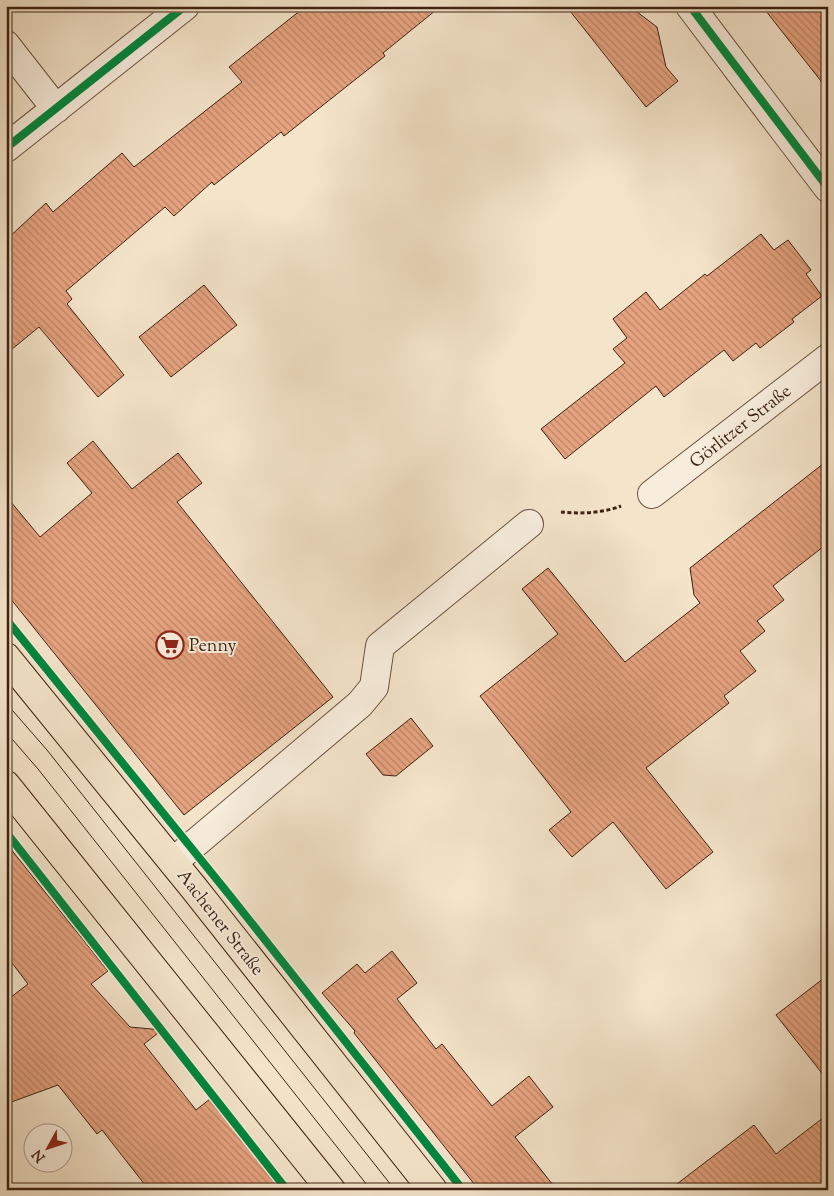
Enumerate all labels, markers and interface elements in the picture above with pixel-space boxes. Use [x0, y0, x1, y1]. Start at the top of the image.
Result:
street label: Görlitzer Straße [685, 379, 798, 476]
supermarket icon: Penny [155, 630, 185, 660]
place label: Penny [189, 634, 237, 660]
street label: Aachener Straße [170, 865, 269, 982]
north arrow [22, 1124, 72, 1174]
text: N [28, 1144, 51, 1166]

